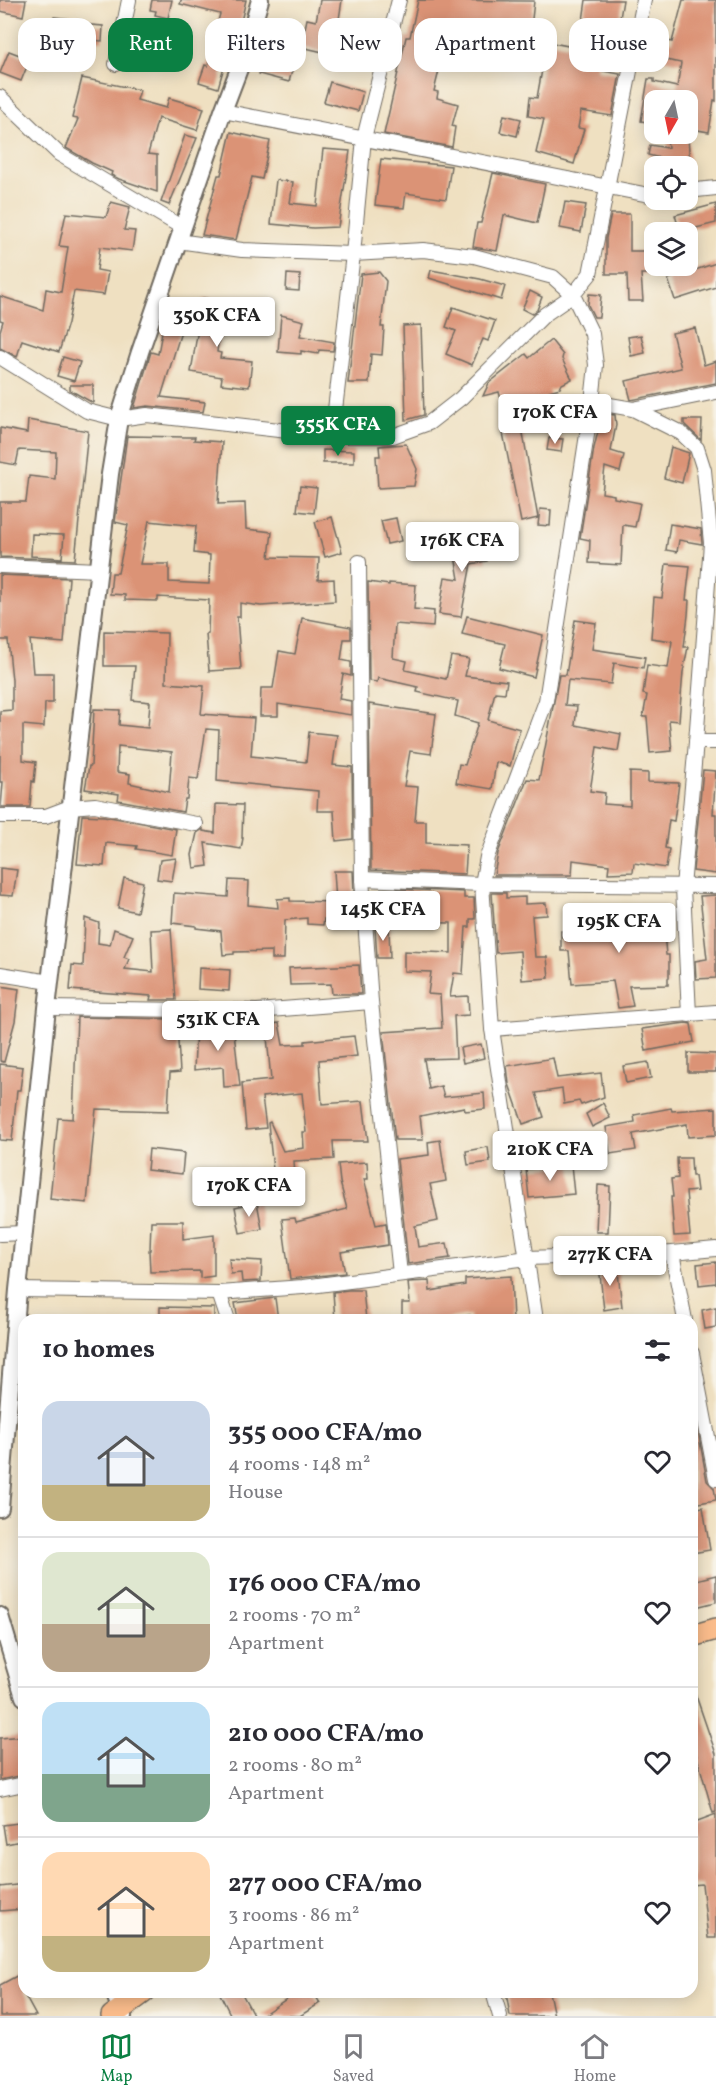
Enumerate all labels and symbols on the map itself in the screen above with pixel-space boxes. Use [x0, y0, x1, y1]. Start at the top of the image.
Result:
north arrow [644, 90, 698, 144]
pin: 350K CFA [155, 297, 279, 348]
pin: 170K CFA [493, 394, 617, 445]
pin: 355K CFA [276, 406, 400, 457]
pin: 176K CFA [400, 522, 524, 573]
pin: 145K CFA [321, 891, 445, 942]
pin: 195K CFA [557, 903, 681, 954]
pin: 531K CFA [156, 1001, 280, 1052]
pin: 210K CFA [488, 1131, 612, 1182]
pin: 170K CFA [187, 1167, 311, 1218]
pin: 277K CFA [548, 1236, 672, 1287]

